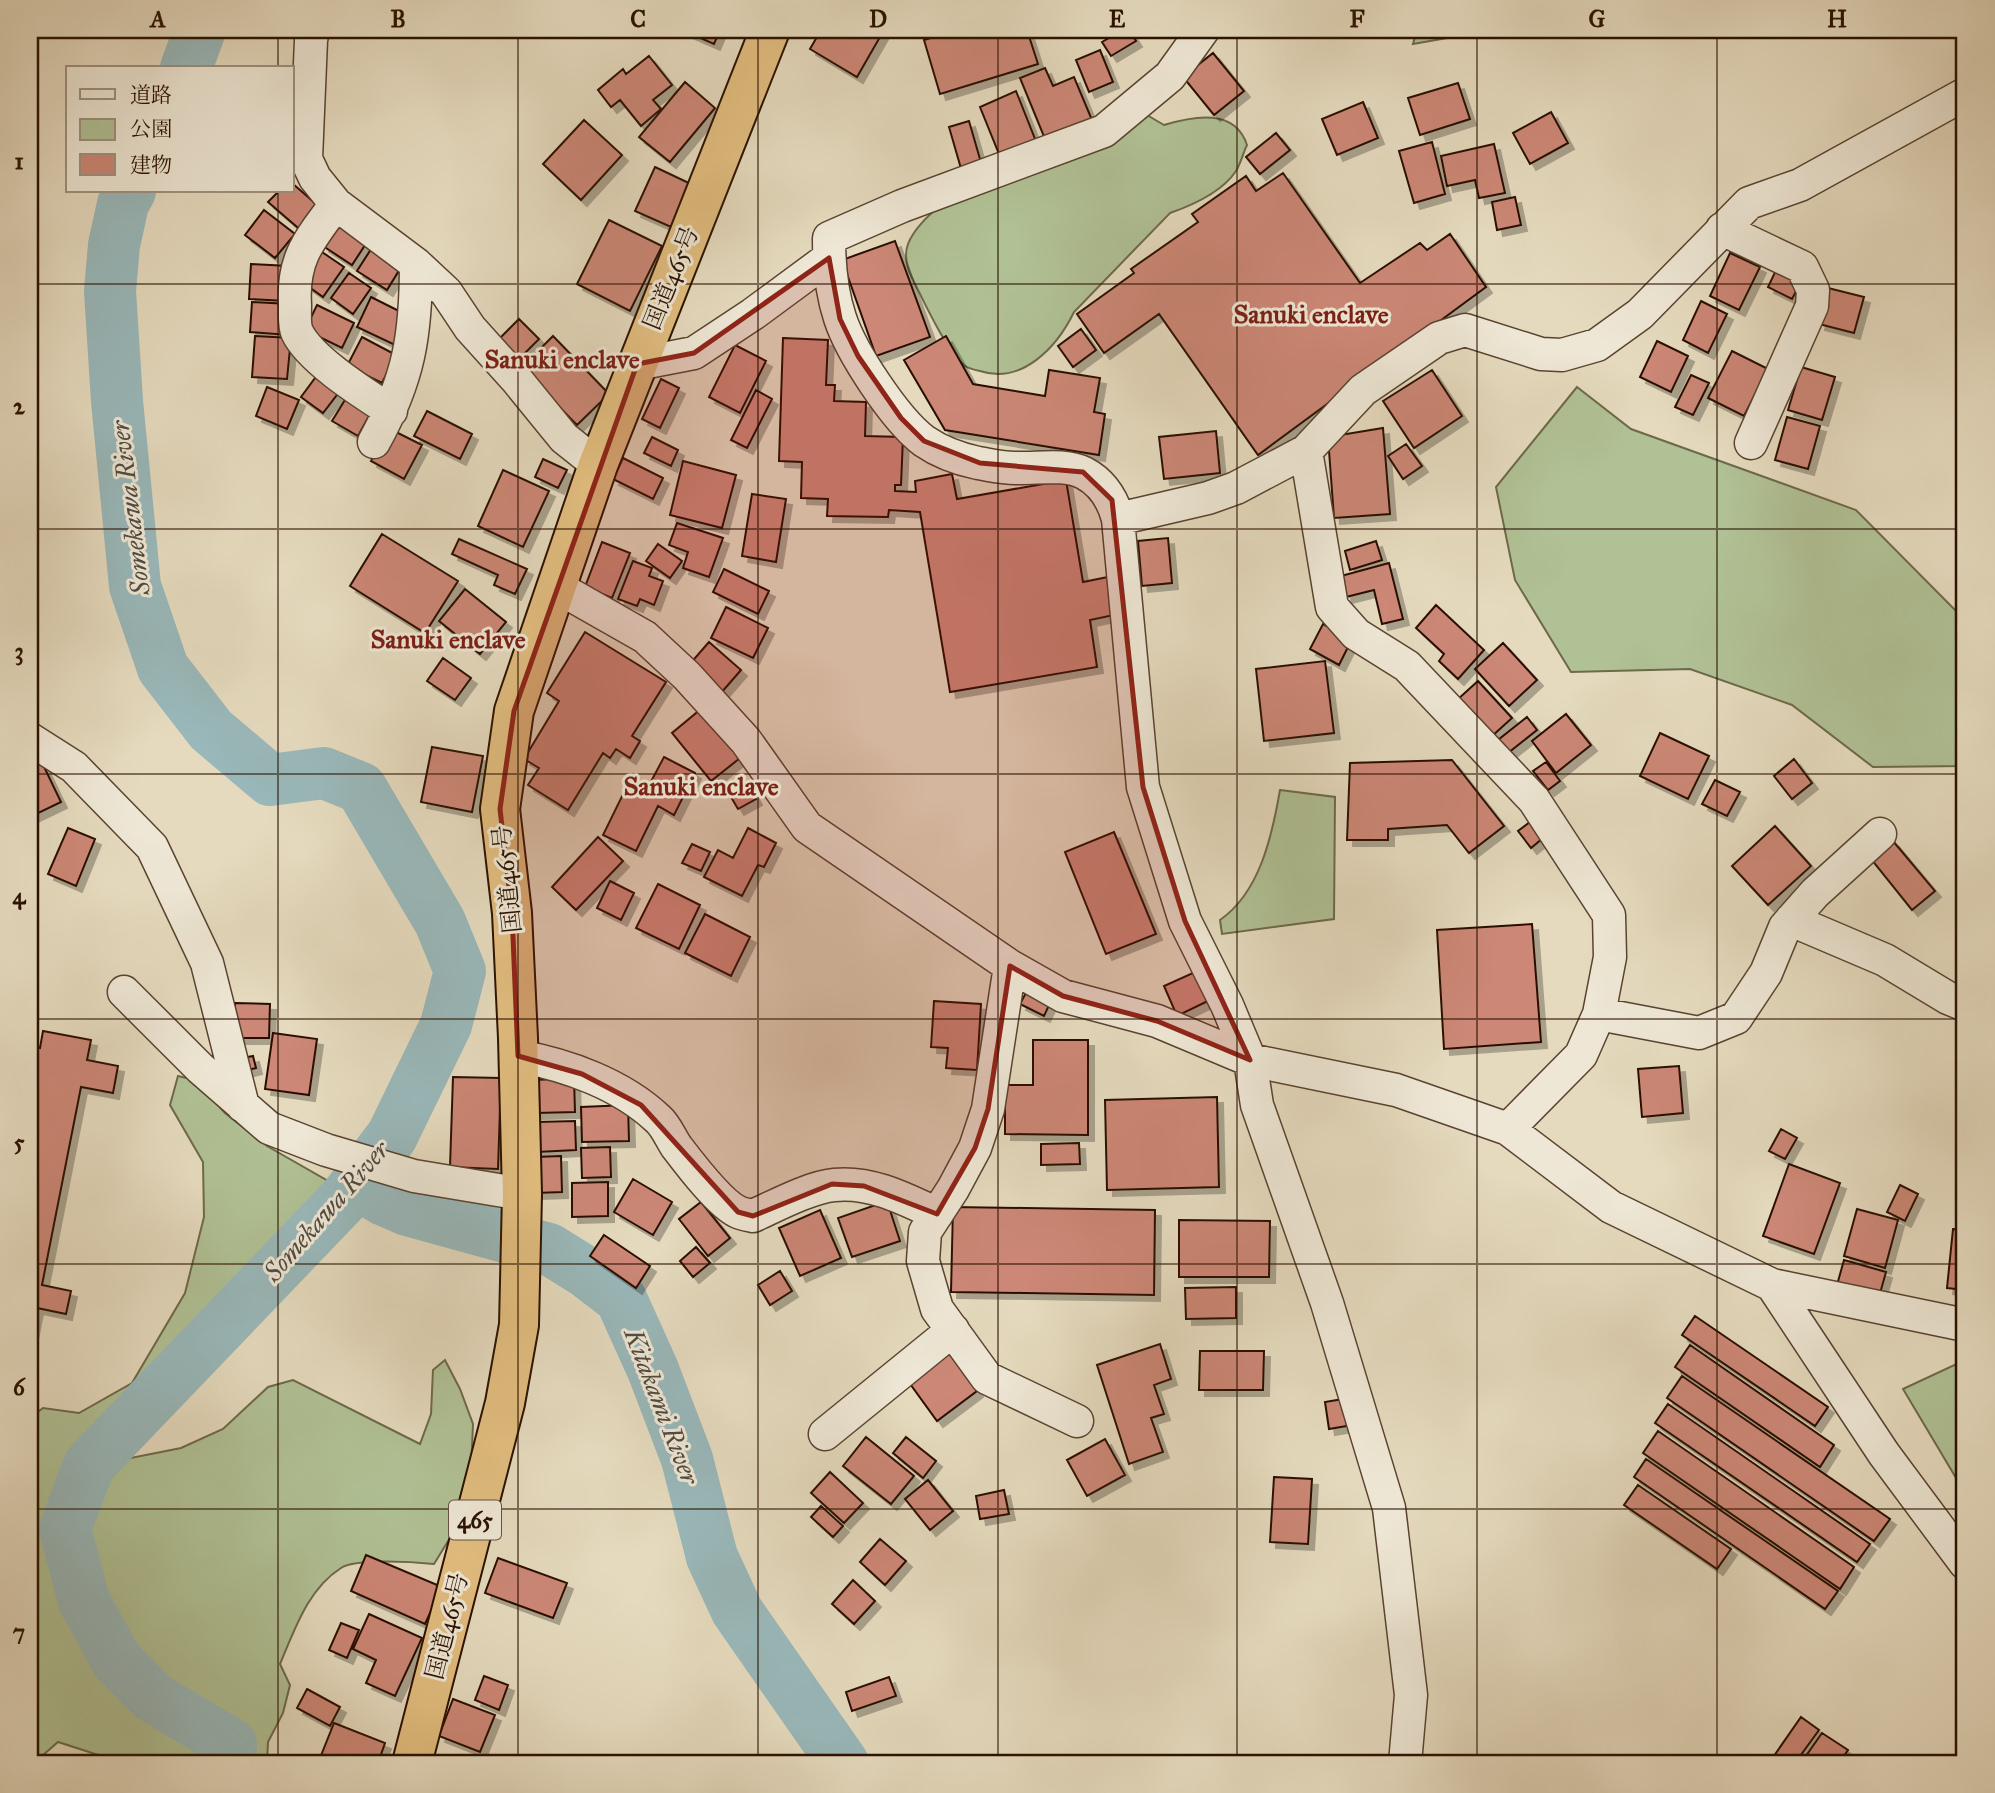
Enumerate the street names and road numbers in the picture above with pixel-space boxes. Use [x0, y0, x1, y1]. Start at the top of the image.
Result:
street label: 国道465号 [637, 222, 705, 334]
street label: 国道465号 [486, 823, 528, 935]
road number: 465 [449, 1500, 501, 1540]
street label: 国道465号 [419, 1570, 475, 1682]

